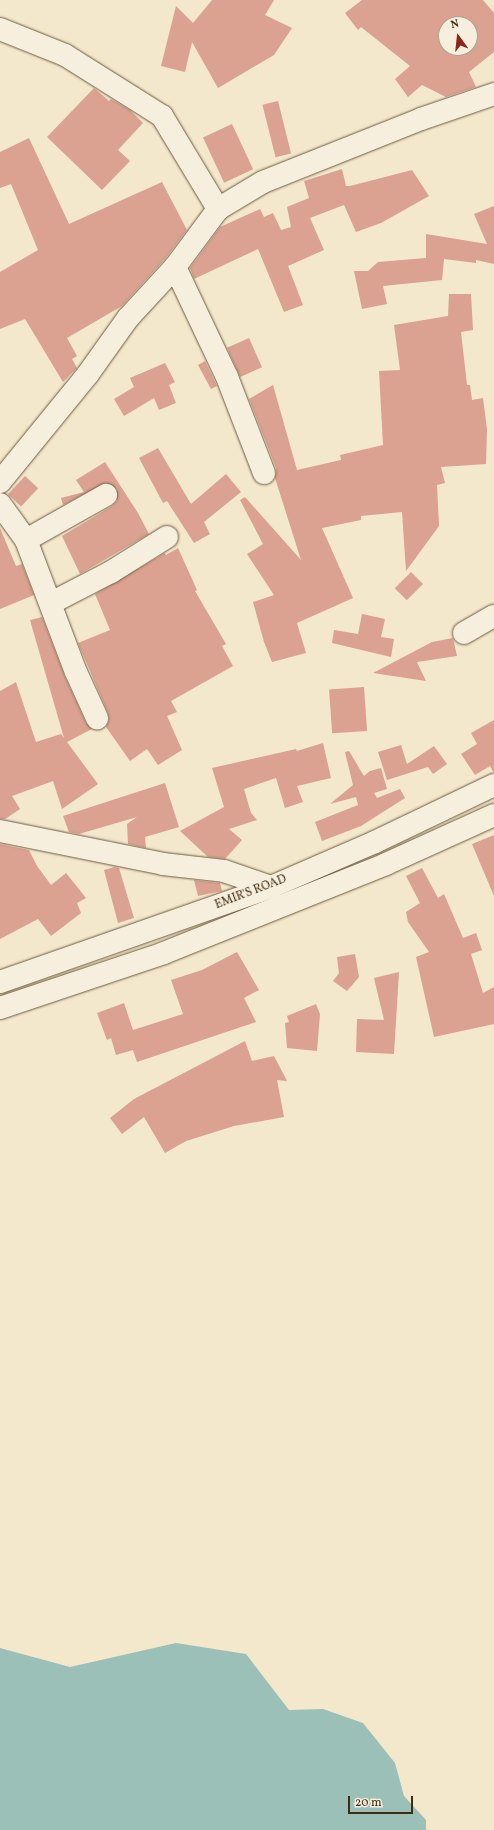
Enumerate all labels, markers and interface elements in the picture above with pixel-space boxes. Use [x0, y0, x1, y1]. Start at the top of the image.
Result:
north arrow [438, 16, 478, 56]
text: N [449, 17, 461, 33]
street label: EMIR'S ROAD [213, 873, 289, 913]
scale bar [350, 1788, 415, 1814]
text: 20 m [355, 1795, 382, 1811]

